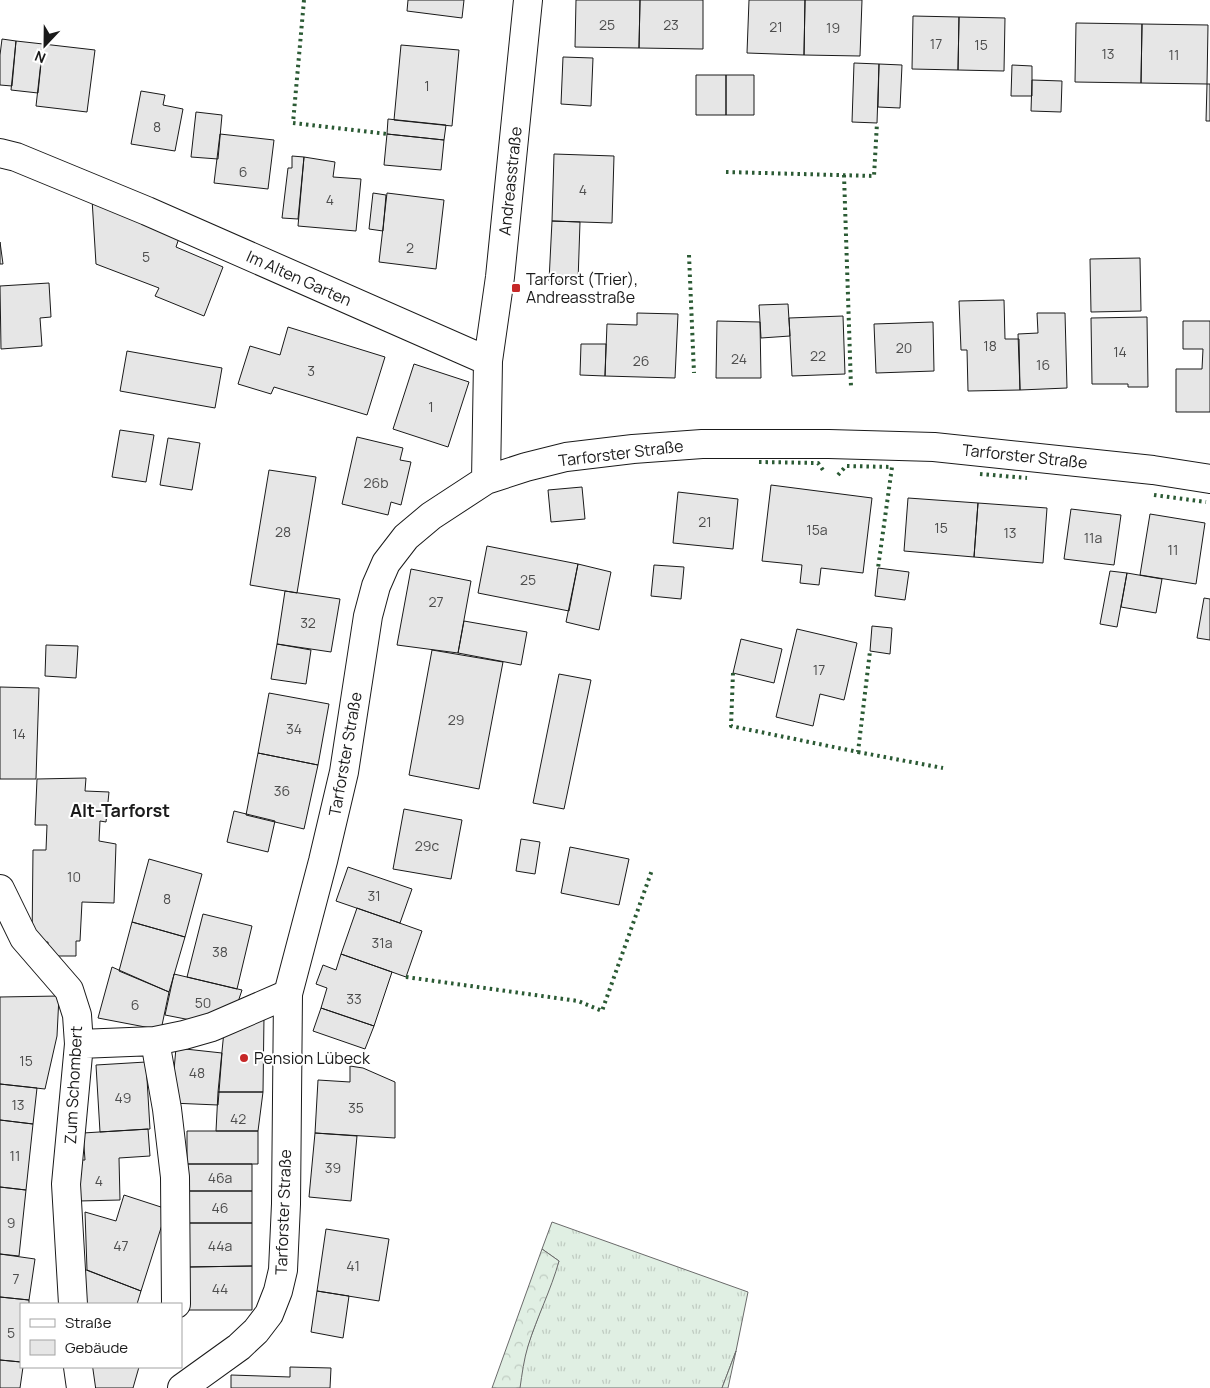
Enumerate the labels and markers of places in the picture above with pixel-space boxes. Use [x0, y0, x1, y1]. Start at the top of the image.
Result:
place label: Tarforst (Trier), Andreasstraße [526, 268, 638, 308]
marker: Tarforst (Trier), Andreasstraße [510, 282, 522, 294]
place label: Pension Lübeck [254, 1047, 371, 1069]
marker: Pension Lübeck [238, 1052, 250, 1064]

